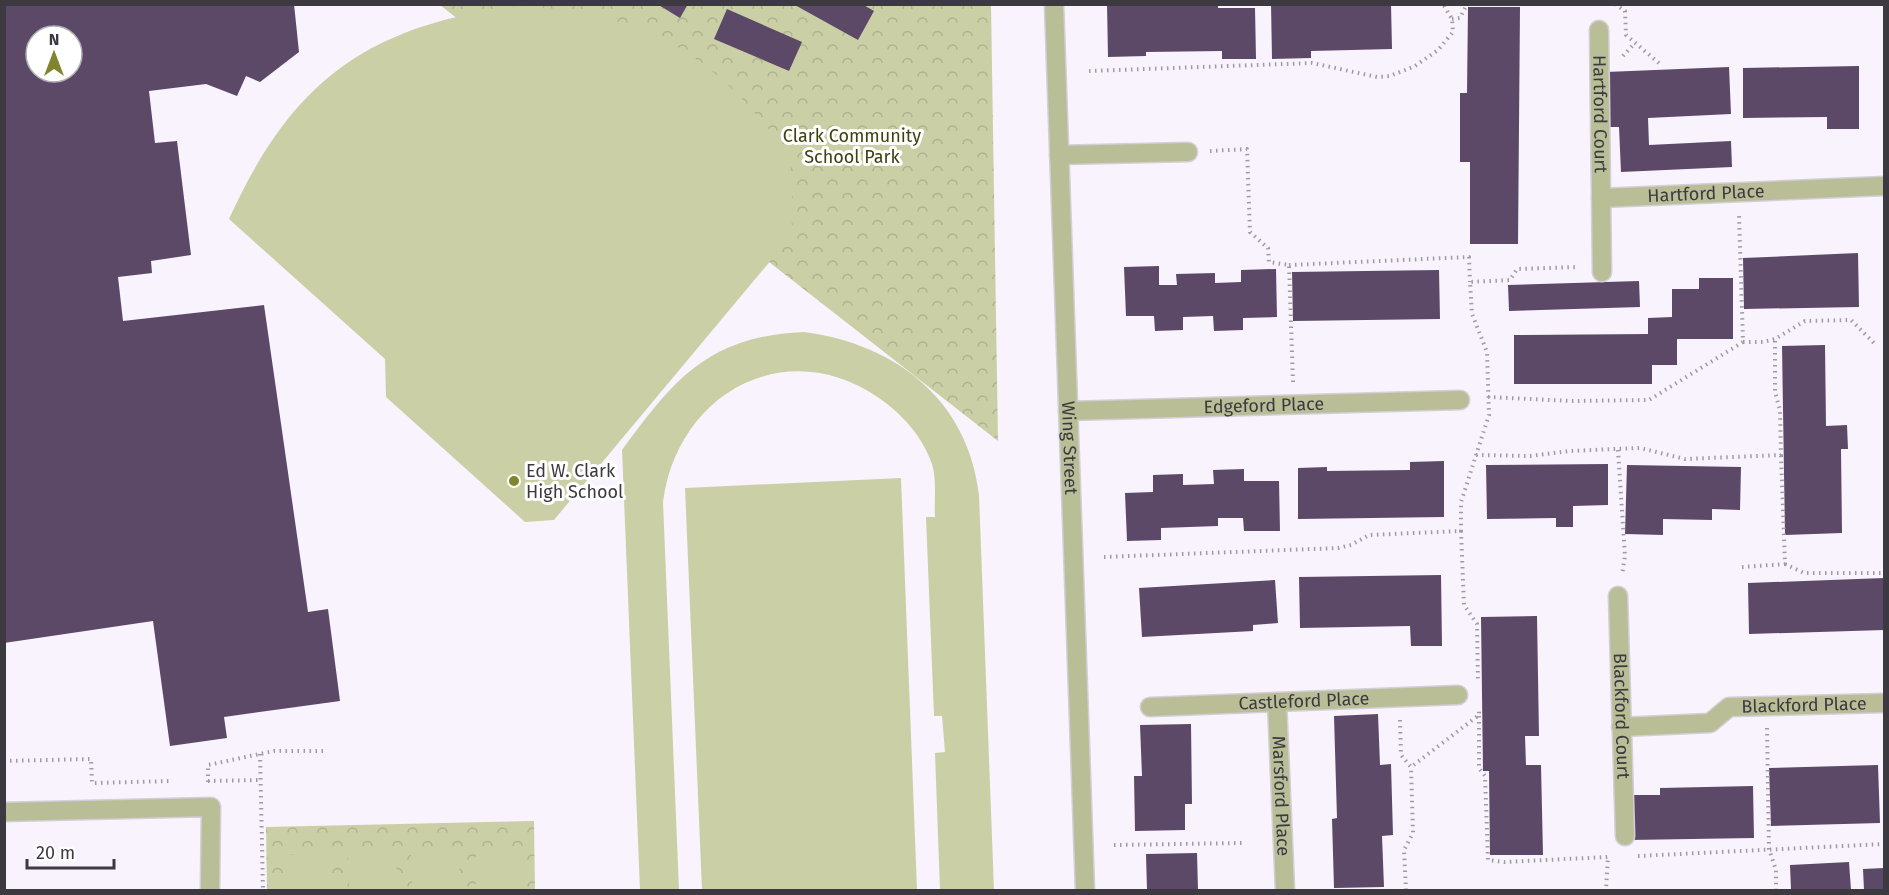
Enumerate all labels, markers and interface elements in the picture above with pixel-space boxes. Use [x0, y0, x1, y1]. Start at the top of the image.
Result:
north arrow [24, 24, 84, 84]
text: N [49, 30, 59, 49]
street label: Hartford Court [1588, 55, 1612, 174]
park label: Clark Community School Park [783, 125, 921, 168]
street label: Hartford Place [1647, 180, 1765, 207]
street label: Edgeford Place [1203, 393, 1325, 418]
street label: Wing Street [1057, 401, 1082, 495]
place label: Ed W. Clark High School [526, 460, 623, 503]
marker: Ed W. Clark High School [507, 474, 521, 488]
street label: Blackford Court [1609, 653, 1634, 780]
street label: Castleford Place [1238, 687, 1370, 715]
street label: Blackford Place [1741, 692, 1867, 718]
street label: Marsford Place [1267, 735, 1295, 857]
scale bar [27, 832, 114, 870]
text: 20 m [36, 842, 75, 864]

